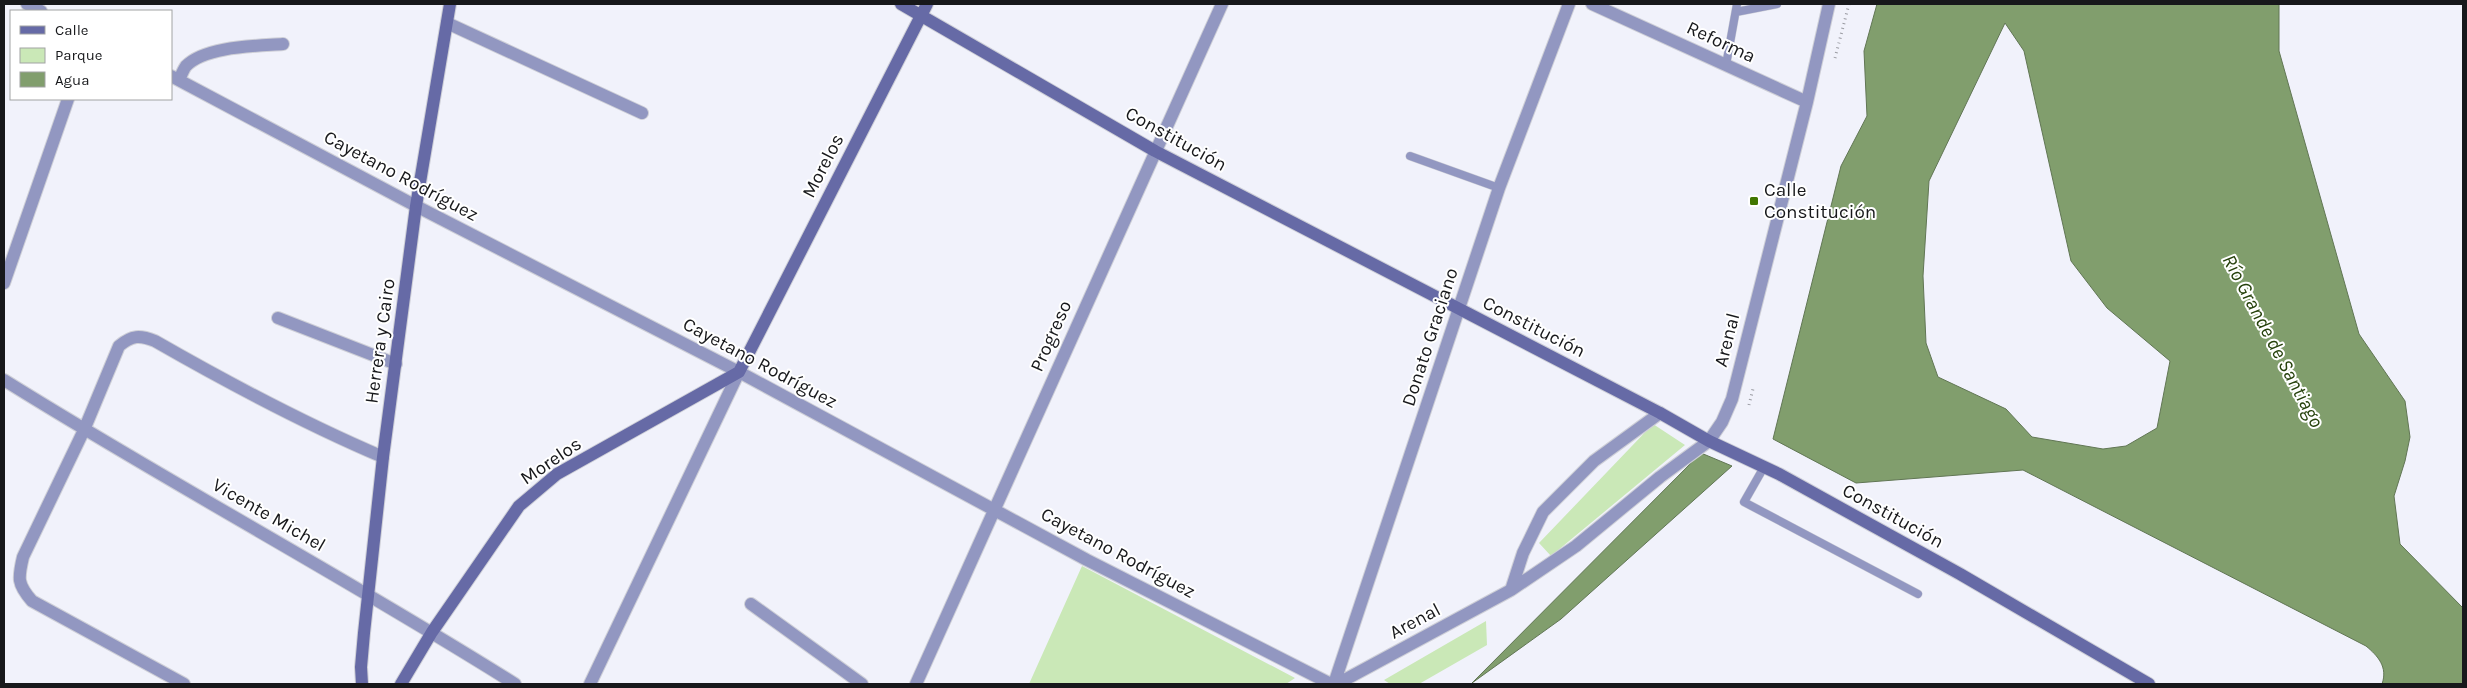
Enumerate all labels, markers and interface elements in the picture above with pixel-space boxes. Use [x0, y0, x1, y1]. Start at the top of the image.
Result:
legend [10, 10, 172, 100]
street label: Reforma [1683, 17, 1759, 67]
text: Calle [55, 21, 89, 39]
text: Parque [55, 46, 103, 64]
text: Agua [55, 71, 89, 89]
street label: Constitución [1122, 102, 1230, 176]
street label: Cayetano Rodríguez [320, 126, 482, 226]
street label: Morelos [798, 130, 848, 202]
place label: Calle Constitución [1764, 179, 1876, 223]
marker: Calle Constitución [1748, 195, 1760, 207]
water label: Río Grande de Santiago [2218, 251, 2328, 432]
street label: Donato Graciano [1397, 265, 1463, 409]
street label: Herrera y Cairo [360, 277, 400, 405]
street label: Constitución [1479, 292, 1589, 362]
street label: Progreso [1026, 297, 1076, 375]
street label: Arenal [1710, 311, 1744, 369]
street label: Cayetano Rodríguez [679, 313, 841, 413]
street label: Morelos [516, 433, 586, 489]
street label: Vicente Michel [209, 474, 329, 556]
street label: Constitución [1839, 479, 1947, 553]
street label: Cayetano Rodríguez [1037, 503, 1199, 603]
street label: Arenal [1386, 598, 1444, 644]

